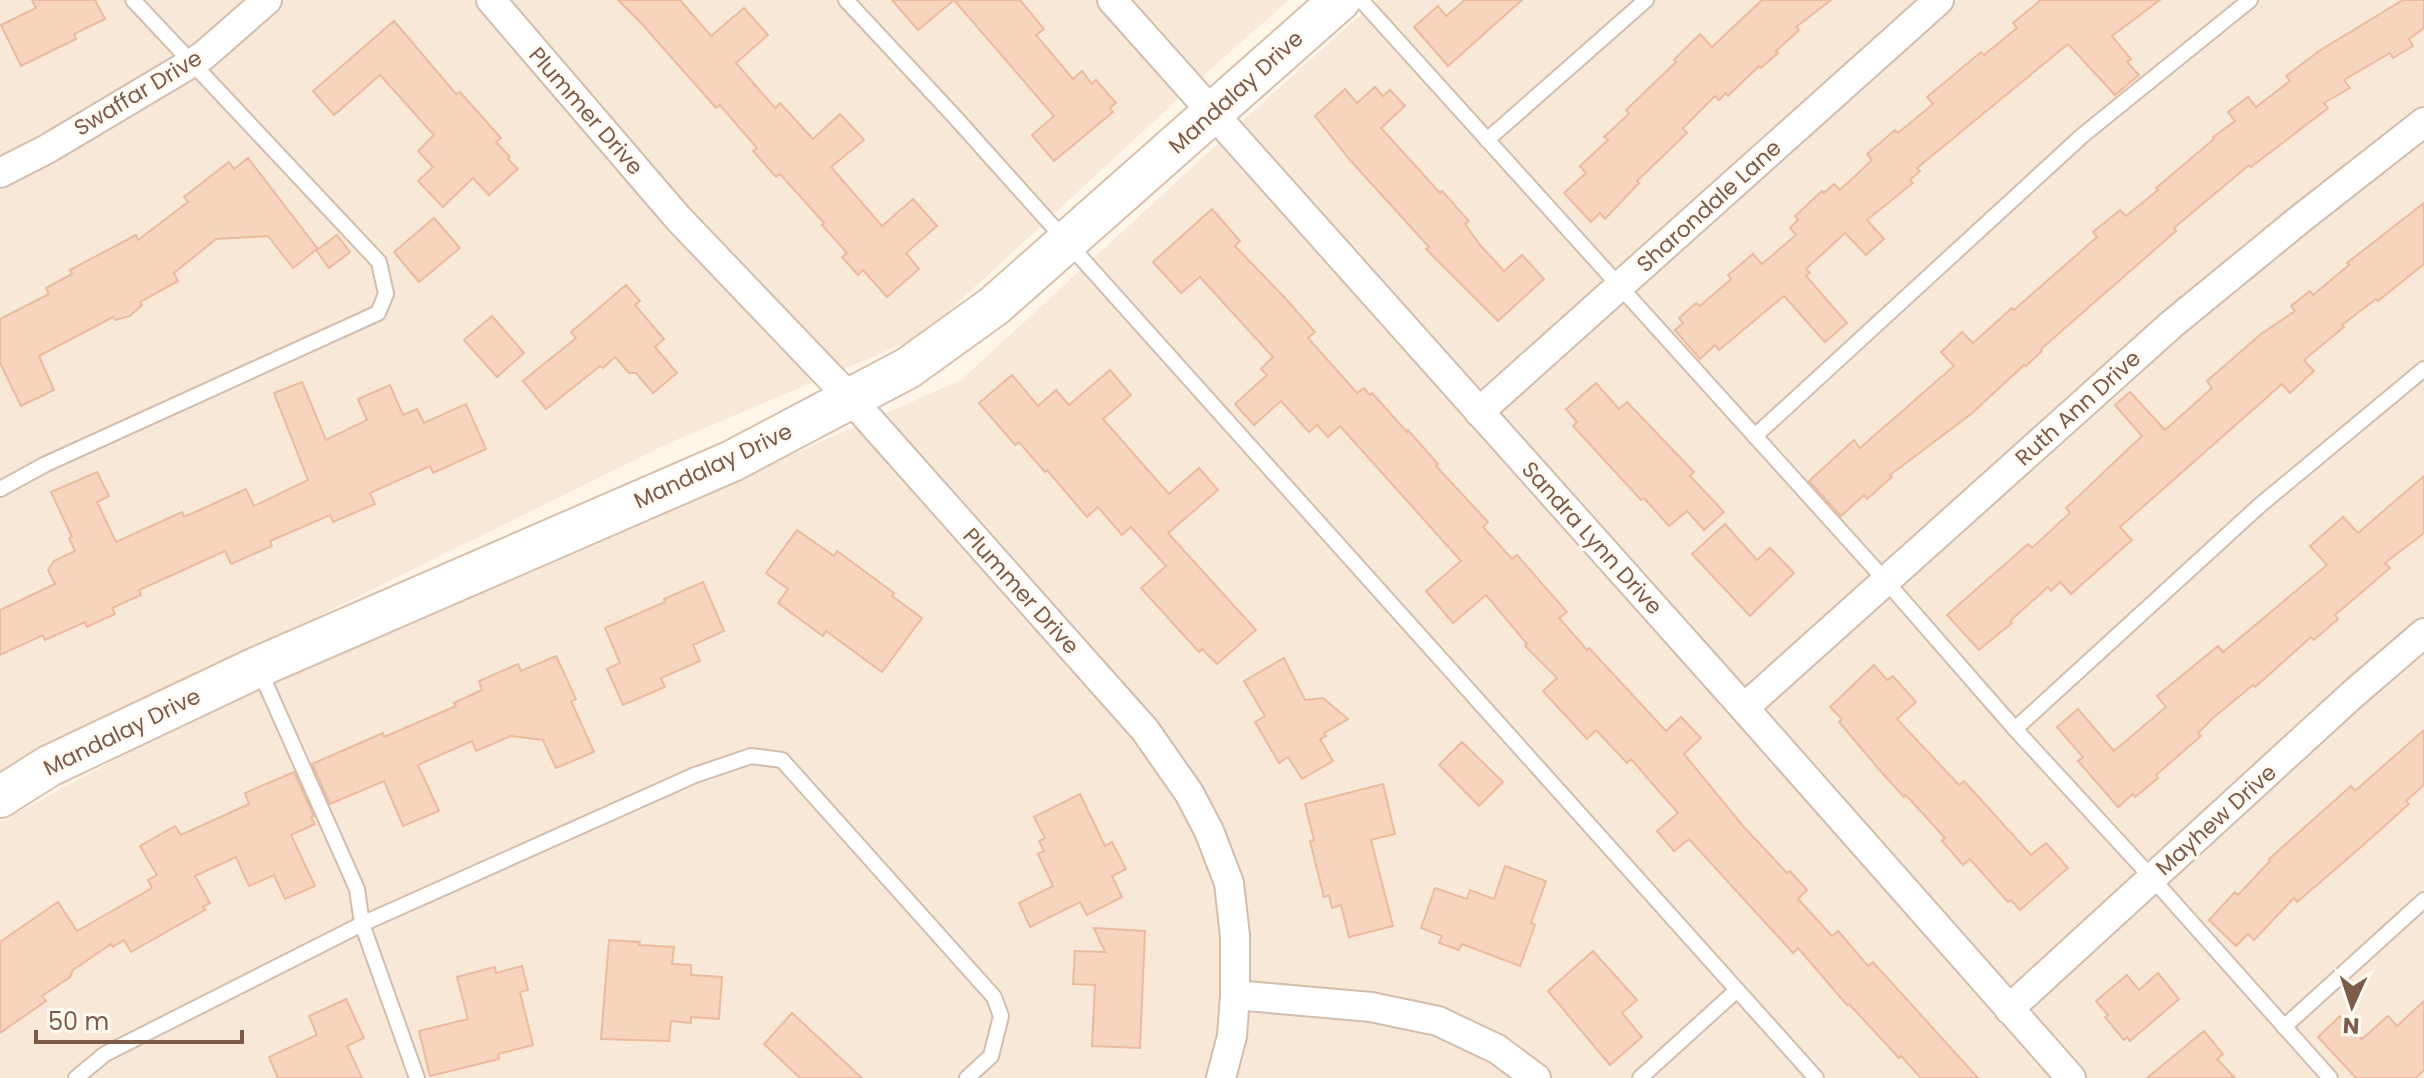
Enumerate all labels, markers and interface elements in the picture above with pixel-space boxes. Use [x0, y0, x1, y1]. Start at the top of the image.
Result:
street label: Mandalay Drive [1162, 23, 1310, 161]
street label: Plummer Drive [522, 40, 650, 182]
street label: Swaffar Drive [68, 43, 208, 143]
street label: Sharondale Lane [1630, 133, 1788, 279]
street label: Ruth Ann Drive [2008, 343, 2148, 473]
street label: Mandalay Drive [629, 416, 797, 516]
street label: Sandra Lynn Drive [1515, 455, 1669, 621]
street label: Plummer Drive [956, 521, 1086, 661]
street label: Mandalay Drive [38, 681, 206, 783]
street label: Mayhew Drive [2149, 757, 2283, 883]
north arrow [2312, 966, 2392, 1046]
scale bar [36, 994, 242, 1044]
text: 50 m [48, 1005, 109, 1038]
text: N [2342, 1010, 2360, 1041]

